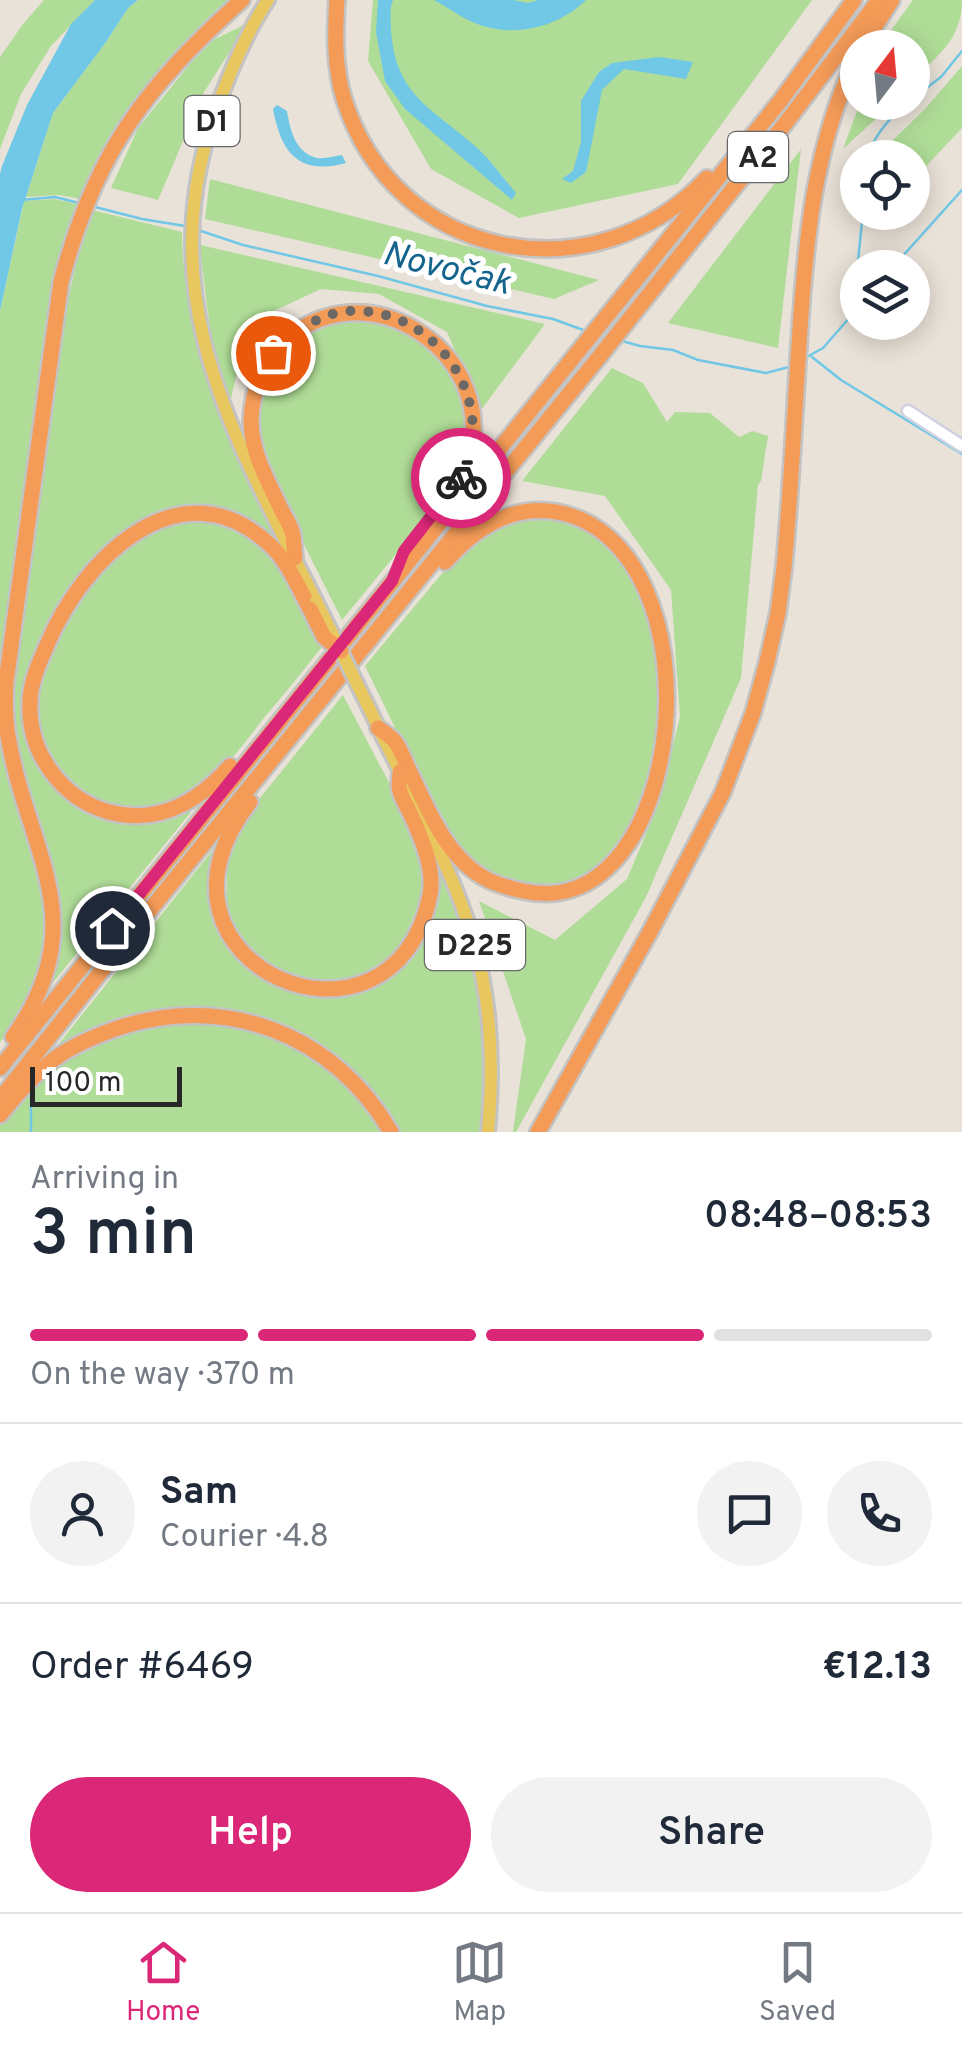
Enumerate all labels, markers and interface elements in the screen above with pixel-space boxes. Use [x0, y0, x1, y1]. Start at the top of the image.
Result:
north arrow [840, 30, 930, 120]
map controls [840, 30, 930, 340]
road number: D1 [184, 96, 240, 146]
road number: A2 [728, 132, 788, 182]
button: locate [840, 140, 930, 230]
water label: Novočak [378, 233, 516, 307]
button: layers [840, 250, 930, 340]
pin [231, 311, 316, 396]
icon: bag [246, 326, 301, 381]
courier [411, 428, 511, 528]
icon: bike [434, 451, 489, 506]
pin [70, 886, 155, 971]
icon: home [85, 901, 140, 956]
road number: D225 [425, 920, 525, 970]
scale bar [30, 1062, 182, 1106]
text: 100 m [45, 1066, 121, 1102]
text: Arriving in [30, 1160, 179, 1200]
text: 08:48–08:53 [704, 1193, 932, 1242]
text: 3 min [30, 1196, 197, 1278]
text: On the way · 370 m [30, 1356, 295, 1396]
button: person [30, 1461, 135, 1566]
button: chat [697, 1461, 802, 1566]
button: phone [827, 1461, 932, 1566]
text: Sam [160, 1469, 238, 1518]
text: Courier · 4.8 [160, 1518, 329, 1558]
text: Order #6469 [30, 1644, 254, 1693]
text: €12.13 [822, 1644, 932, 1693]
button: Help [30, 1777, 471, 1892]
button: Share [491, 1777, 932, 1892]
tab: Home [126, 1935, 200, 2031]
tab: Map [452, 1935, 507, 2031]
tab: Saved [759, 1935, 836, 2031]

